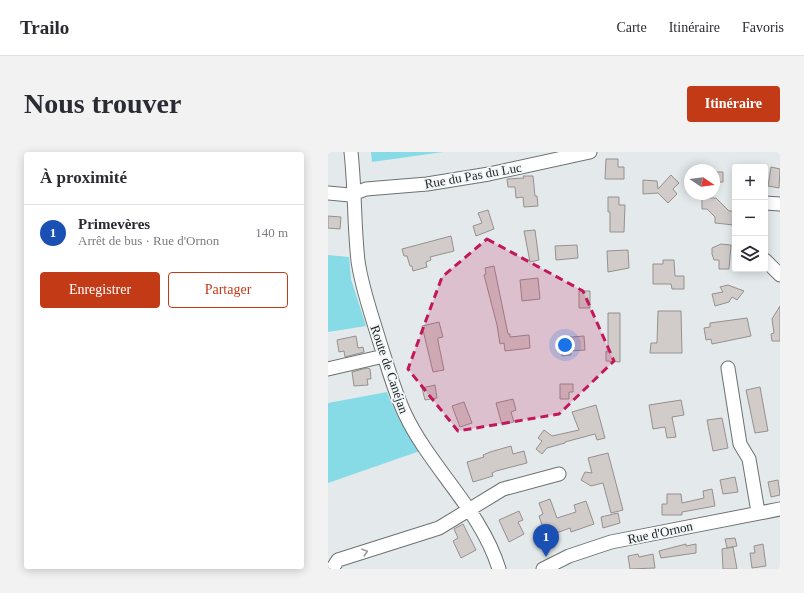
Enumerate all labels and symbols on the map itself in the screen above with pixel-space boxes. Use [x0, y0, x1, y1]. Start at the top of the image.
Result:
street label: Rue du Pas du Luc [423, 160, 523, 191]
north arrow [684, 164, 720, 200]
street label: Route de Canéjan [367, 323, 412, 416]
your location [555, 335, 575, 355]
street label: Rue d'Ornon [626, 518, 695, 547]
pin: 1 [533, 524, 559, 557]
one-way arrow [361, 548, 368, 557]

